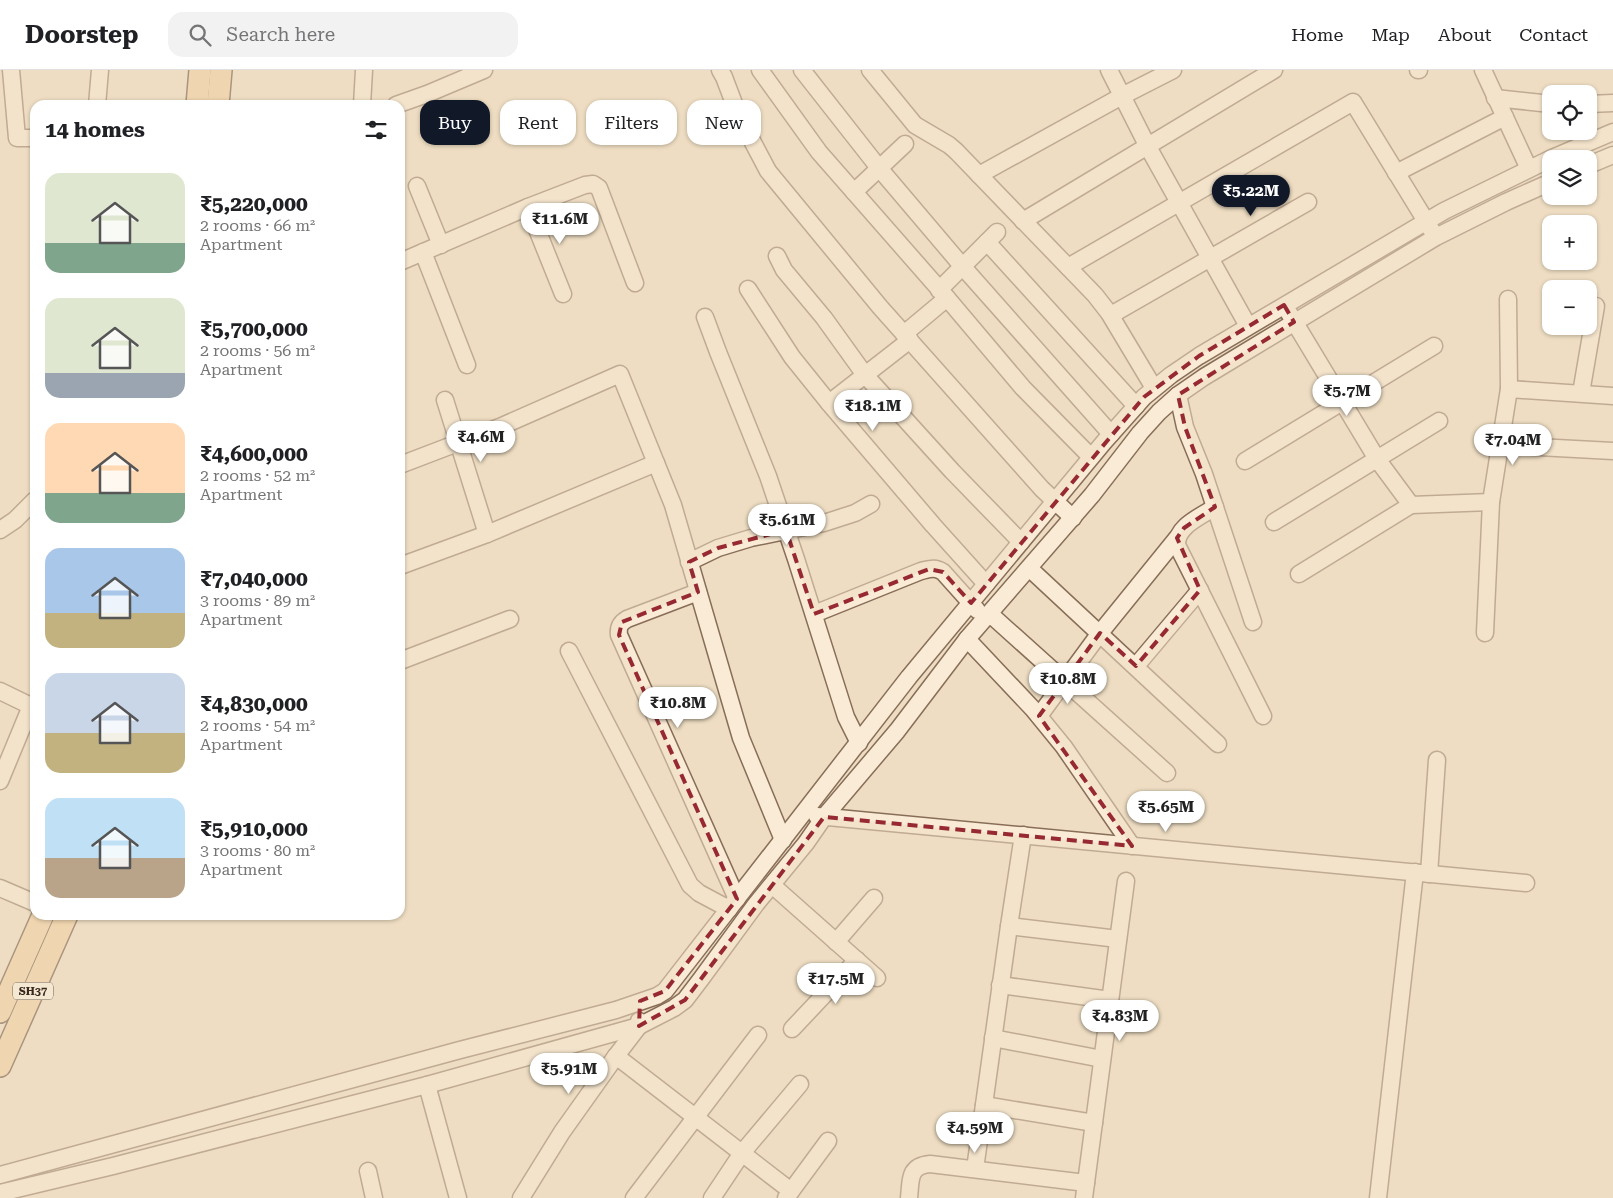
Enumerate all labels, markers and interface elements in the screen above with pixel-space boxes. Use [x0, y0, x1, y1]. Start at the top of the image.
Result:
search box [168, 12, 518, 57]
text: Doorstep [25, 21, 138, 49]
icon: search [186, 21, 214, 49]
text: Search here [226, 23, 335, 46]
text: Home [1291, 24, 1343, 45]
text: Map [1371, 24, 1410, 45]
text: About [1438, 24, 1491, 45]
text: Contact [1519, 24, 1588, 45]
map controls [1542, 85, 1597, 335]
button: locate [1542, 85, 1597, 140]
chip: Buy [420, 100, 490, 145]
chip: Rent [500, 100, 576, 145]
chip: Filters [586, 100, 677, 145]
chip: New [687, 100, 761, 145]
icon: filters [362, 116, 390, 144]
text: 14 homes [45, 118, 145, 142]
button: layers [1542, 150, 1597, 205]
pin: ₹5.22M [1210, 174, 1292, 217]
text: ₹5.22M [1223, 181, 1279, 200]
text: ₹5,220,000 [200, 192, 308, 216]
icon: home [85, 193, 145, 253]
pin: ₹11.6M [519, 202, 601, 245]
text: ₹11.6M [532, 209, 588, 228]
button: + [1542, 215, 1597, 270]
text: 2 rooms · 66 m² [200, 216, 315, 235]
text: Apartment [200, 235, 283, 254]
button: − [1542, 280, 1597, 335]
text: ₹5,700,000 [200, 317, 308, 341]
icon: home [85, 318, 145, 378]
text: 2 rooms · 56 m² [200, 341, 315, 360]
text: Apartment [200, 360, 283, 379]
pin: ₹5.7M [1312, 374, 1382, 417]
text: ₹5.7M [1323, 381, 1371, 400]
pin: ₹18.1M [832, 390, 914, 432]
text: ₹18.1M [845, 396, 901, 415]
pin: ₹4.6M [446, 420, 516, 463]
pin: ₹7.04M [1472, 424, 1554, 466]
text: ₹4.6M [457, 427, 505, 446]
text: ₹7.04M [1485, 430, 1541, 449]
text: ₹4,600,000 [200, 442, 308, 466]
icon: home [85, 443, 145, 503]
text: 2 rooms · 52 m² [200, 466, 315, 485]
text: Apartment [200, 485, 283, 504]
pin: ₹5.61M [746, 504, 828, 546]
text: ₹5.61M [759, 510, 815, 529]
text: ₹7,040,000 [200, 567, 308, 591]
icon: home [85, 568, 145, 628]
text: 3 rooms · 89 m² [200, 591, 315, 610]
text: Apartment [200, 610, 283, 629]
pin: ₹10.8M [1027, 662, 1109, 705]
text: ₹10.8M [1040, 669, 1096, 688]
pin: ₹10.8M [637, 686, 719, 729]
text: ₹4,830,000 [200, 692, 308, 716]
icon: home [85, 693, 145, 753]
text: ₹10.8M [650, 693, 706, 712]
text: 2 rooms · 54 m² [200, 716, 315, 735]
text: Apartment [200, 735, 283, 754]
pin: ₹5.65M [1125, 790, 1207, 833]
text: ₹5.65M [1138, 797, 1194, 816]
text: ₹5,910,000 [200, 817, 308, 841]
icon: home [85, 818, 145, 878]
text: 3 rooms · 80 m² [200, 841, 315, 860]
text: Apartment [200, 860, 283, 879]
pin: ₹17.5M [795, 962, 877, 1005]
text: ₹17.5M [808, 969, 864, 988]
road number: SH37 [13, 982, 53, 999]
pin: ₹4.83M [1079, 1000, 1161, 1042]
text: ₹4.83M [1092, 1006, 1148, 1025]
pin: ₹5.91M [528, 1052, 610, 1095]
text: ₹5.91M [541, 1059, 597, 1078]
pin: ₹4.59M [934, 1112, 1016, 1154]
text: ₹4.59M [947, 1118, 1003, 1137]

